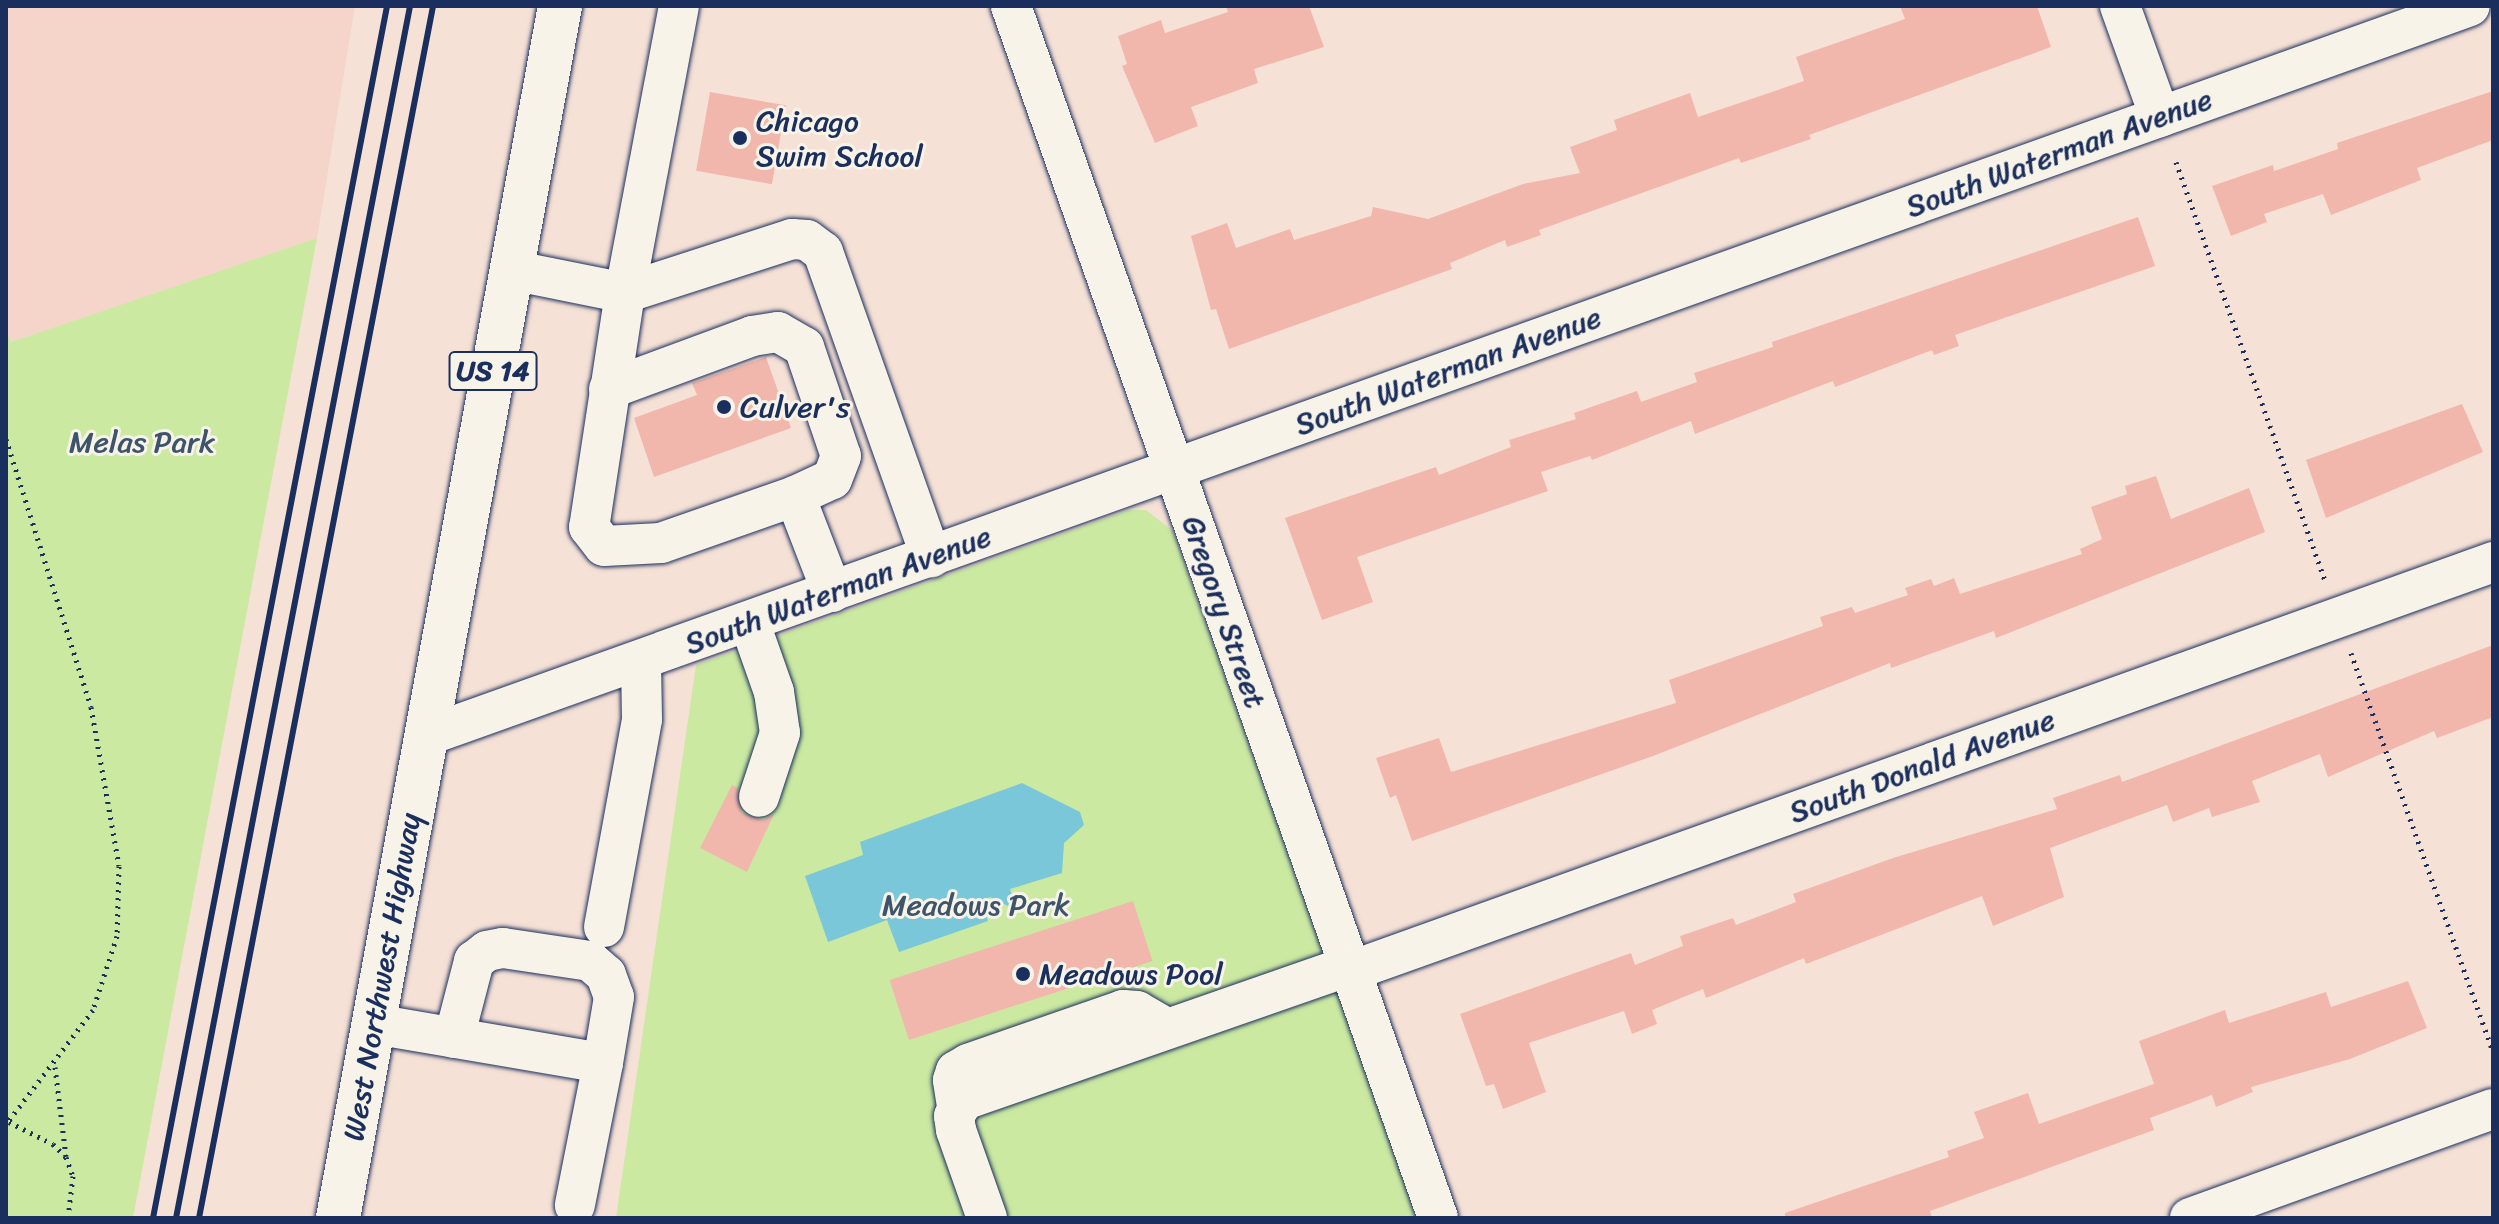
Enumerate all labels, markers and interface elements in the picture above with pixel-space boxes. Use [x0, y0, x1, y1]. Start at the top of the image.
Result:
street label: South Waterman Avenue [1901, 81, 2217, 225]
place label: Chicago Swim School [756, 103, 923, 174]
marker: Chicago Swim School [731, 129, 749, 147]
street label: South Waterman Avenue [1290, 299, 1606, 443]
road number: US 14 [447, 347, 539, 395]
place label: Culver's [740, 389, 850, 425]
marker: Culver's [715, 398, 733, 416]
park label: Melas Park [69, 424, 215, 460]
street label: Gregory Street [1174, 512, 1274, 712]
street label: South Waterman Avenue [680, 518, 996, 662]
street label: South Donald Avenue [1785, 701, 2059, 831]
street label: West Northwest Highway [335, 810, 429, 1144]
park label: Meadows Park [882, 887, 1070, 923]
place label: Meadows Pool [1039, 956, 1223, 992]
marker: Meadows Pool [1014, 965, 1032, 983]

